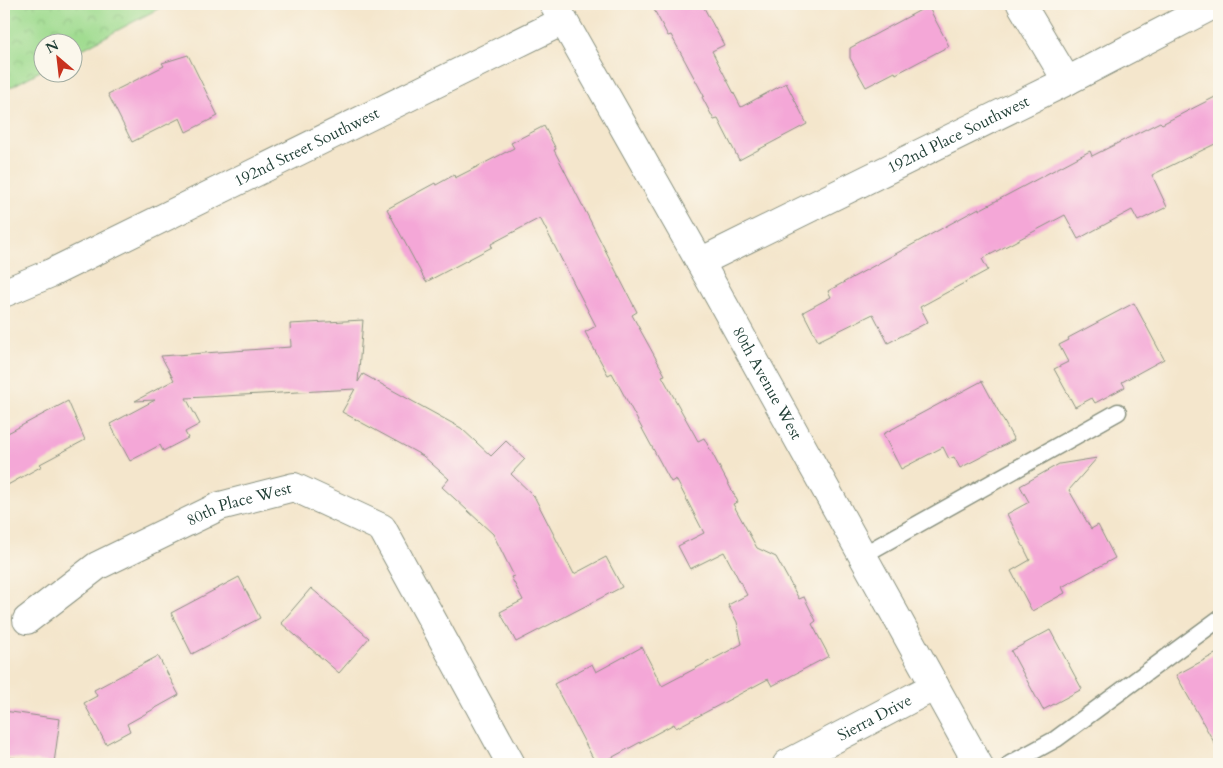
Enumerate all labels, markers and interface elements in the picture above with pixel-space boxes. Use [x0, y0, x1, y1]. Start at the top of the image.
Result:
north arrow [32, 32, 82, 82]
text: N [42, 36, 62, 58]
street label: 192nd Place Southwest [884, 90, 1033, 179]
street label: 192nd Street Southwest [230, 102, 383, 192]
street label: 80th Avenue West [727, 323, 807, 444]
street label: 80th Place West [183, 477, 294, 532]
street label: Sierra Drive [833, 689, 916, 747]

